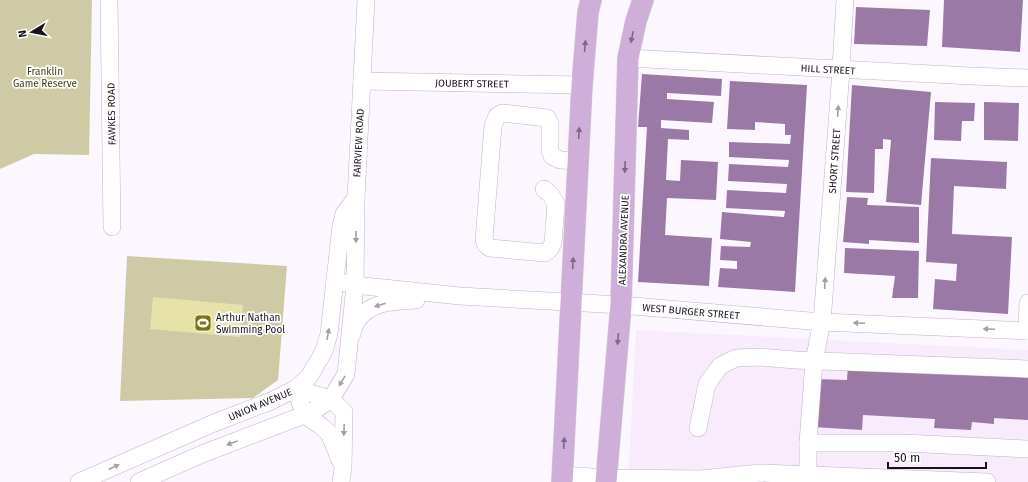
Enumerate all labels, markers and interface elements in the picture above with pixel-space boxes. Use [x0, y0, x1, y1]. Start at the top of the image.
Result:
north arrow [12, 12, 52, 52]
text: N [16, 29, 30, 38]
one-way arrow [629, 31, 635, 43]
one-way arrow [582, 40, 589, 52]
street label: HILL STREET [800, 63, 856, 77]
park label: Franklin Game Reserve [13, 66, 77, 90]
street label: JOUBERT STREET [435, 77, 510, 91]
street label: FAWKES ROAD [105, 83, 119, 145]
one-way arrow [835, 105, 842, 117]
street label: FAIRVIEW ROAD [351, 108, 367, 178]
one-way arrow [576, 127, 583, 139]
street label: SHORT STREET [827, 127, 843, 194]
one-way arrow [622, 161, 628, 174]
street label: ALEXANDRA AVENUE [616, 195, 632, 285]
one-way arrow [353, 231, 359, 244]
one-way arrow [570, 257, 577, 269]
one-way arrow [821, 277, 828, 289]
one-way arrow [373, 302, 385, 308]
street label: WEST BURGER STREET [642, 302, 741, 322]
place label: Arthur Nathan Swimming Pool [216, 312, 285, 336]
sports icon: Arthur Nathan Swimming Pool [193, 313, 213, 333]
one-way arrow [853, 320, 865, 327]
one-way arrow [983, 326, 995, 333]
one-way arrow [326, 327, 332, 340]
one-way arrow [615, 333, 622, 345]
one-way arrow [338, 375, 345, 387]
street label: UNION AVENUE [227, 386, 294, 424]
one-way arrow [340, 424, 347, 436]
one-way arrow [561, 437, 568, 449]
one-way arrow [225, 440, 237, 446]
scale bar [888, 444, 986, 470]
text: 50 m [894, 451, 920, 465]
one-way arrow [109, 463, 121, 469]

